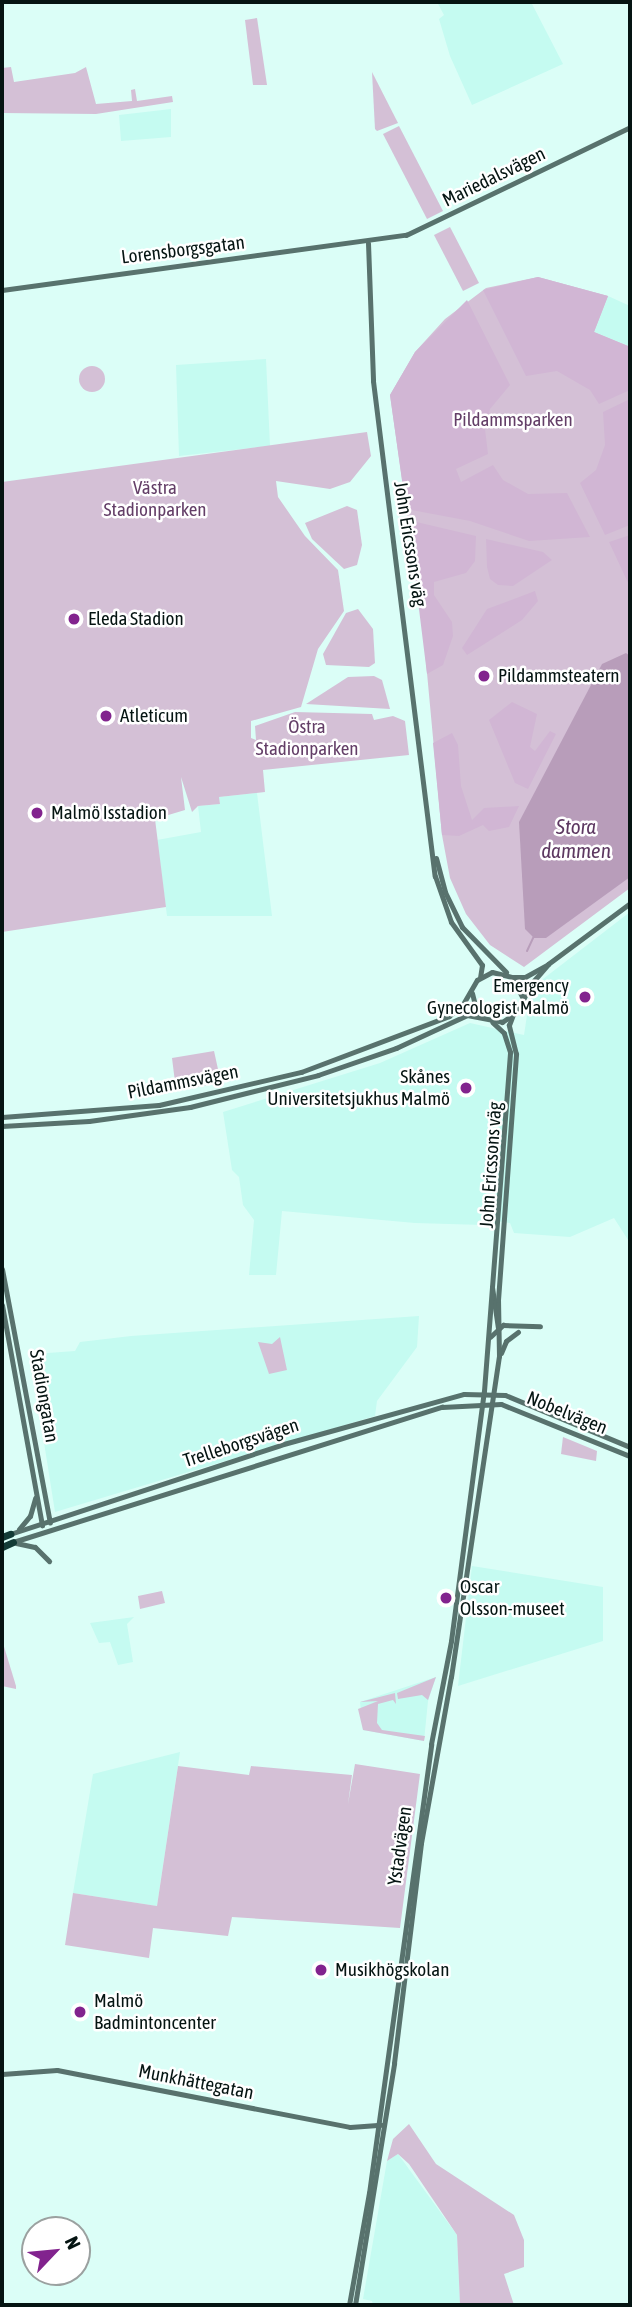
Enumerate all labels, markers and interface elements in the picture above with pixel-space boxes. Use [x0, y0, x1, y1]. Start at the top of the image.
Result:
street label: Mariedalsvägen [439, 142, 549, 212]
street label: Lorensborgsgatan [120, 231, 246, 269]
park label: Pildammsparken [453, 409, 573, 431]
park label: Västra Stadionparken [103, 477, 207, 521]
street label: John Ericssons väg [389, 480, 431, 608]
place label: Eleda Stadion [88, 608, 184, 630]
marker: Eleda Stadion [66, 611, 82, 627]
place label: Pildammsteatern [498, 665, 620, 687]
marker: Pildammsteatern [476, 668, 492, 684]
place label: Atleticum [120, 705, 188, 727]
marker: Atleticum [98, 708, 114, 724]
park label: Östra Stadionparken [255, 716, 359, 760]
place label: Malmö Isstadion [51, 802, 167, 824]
marker: Malmö Isstadion [29, 805, 45, 821]
water label: Stora dammen [541, 813, 611, 863]
place label: Emergency Gynecologist Malmö [427, 975, 569, 1019]
marker: Emergency Gynecologist Malmö [575, 987, 595, 1007]
street label: Pildammsvägen [126, 1060, 240, 1104]
place label: Skånes Universitetsjukhus Malmö [267, 1066, 450, 1110]
marker: Skånes Universitetsjukhus Malmö [456, 1078, 476, 1098]
street label: John Ericssons väg [475, 1101, 507, 1229]
street label: Stadiongatan [25, 1348, 63, 1444]
street label: Nobelvägen [523, 1387, 611, 1439]
street label: Trelleborgsvägen [180, 1414, 302, 1472]
place label: Oscar Olsson-museet [460, 1576, 565, 1620]
marker: Oscar Olsson-museet [438, 1590, 454, 1606]
street label: Ystadvägen [383, 1805, 417, 1887]
place label: Musikhögskolan [335, 1959, 449, 1981]
marker: Musikhögskolan [313, 1962, 329, 1978]
place label: Malmö Badmintoncenter [94, 1990, 216, 2034]
marker: Malmö Badmintoncenter [72, 2004, 88, 2020]
street label: Munkhättegatan [136, 2060, 256, 2104]
north arrow [21, 2216, 91, 2286]
text: N [61, 2233, 85, 2253]

